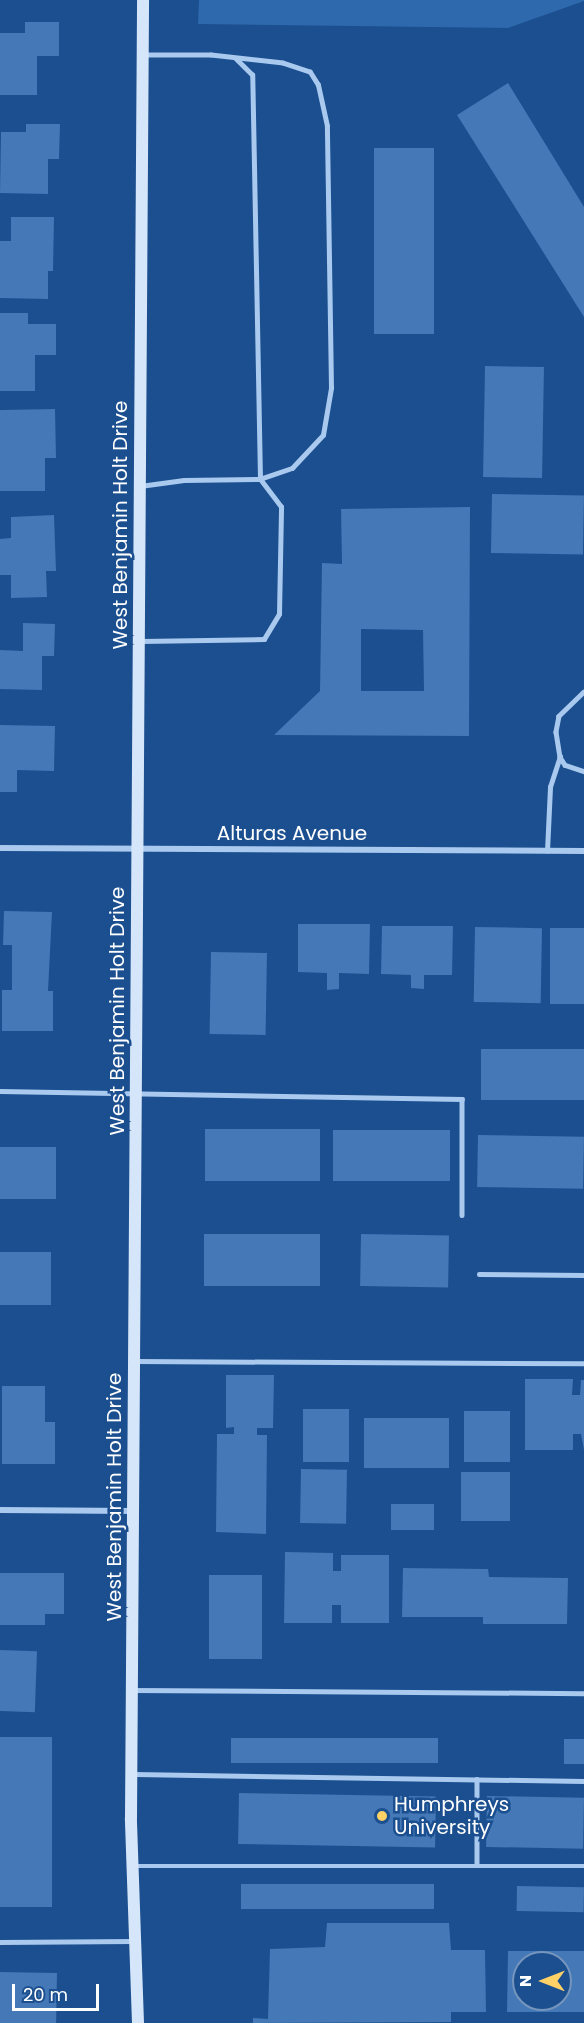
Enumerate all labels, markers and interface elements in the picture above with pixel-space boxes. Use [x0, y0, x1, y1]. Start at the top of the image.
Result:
street label: West Benjamin Holt Drive [108, 401, 132, 649]
street label: Alturas Avenue [217, 821, 367, 845]
street label: West Benjamin Holt Drive [105, 887, 129, 1135]
street label: West Benjamin Holt Drive [102, 1373, 126, 1621]
place label: Humphreys University [394, 1792, 509, 1839]
marker: Humphreys University [375, 1809, 389, 1823]
north arrow [512, 1951, 572, 2011]
scale bar [15, 1972, 102, 2010]
text: N [514, 1975, 537, 1987]
text: 20 m [23, 1982, 68, 2007]

